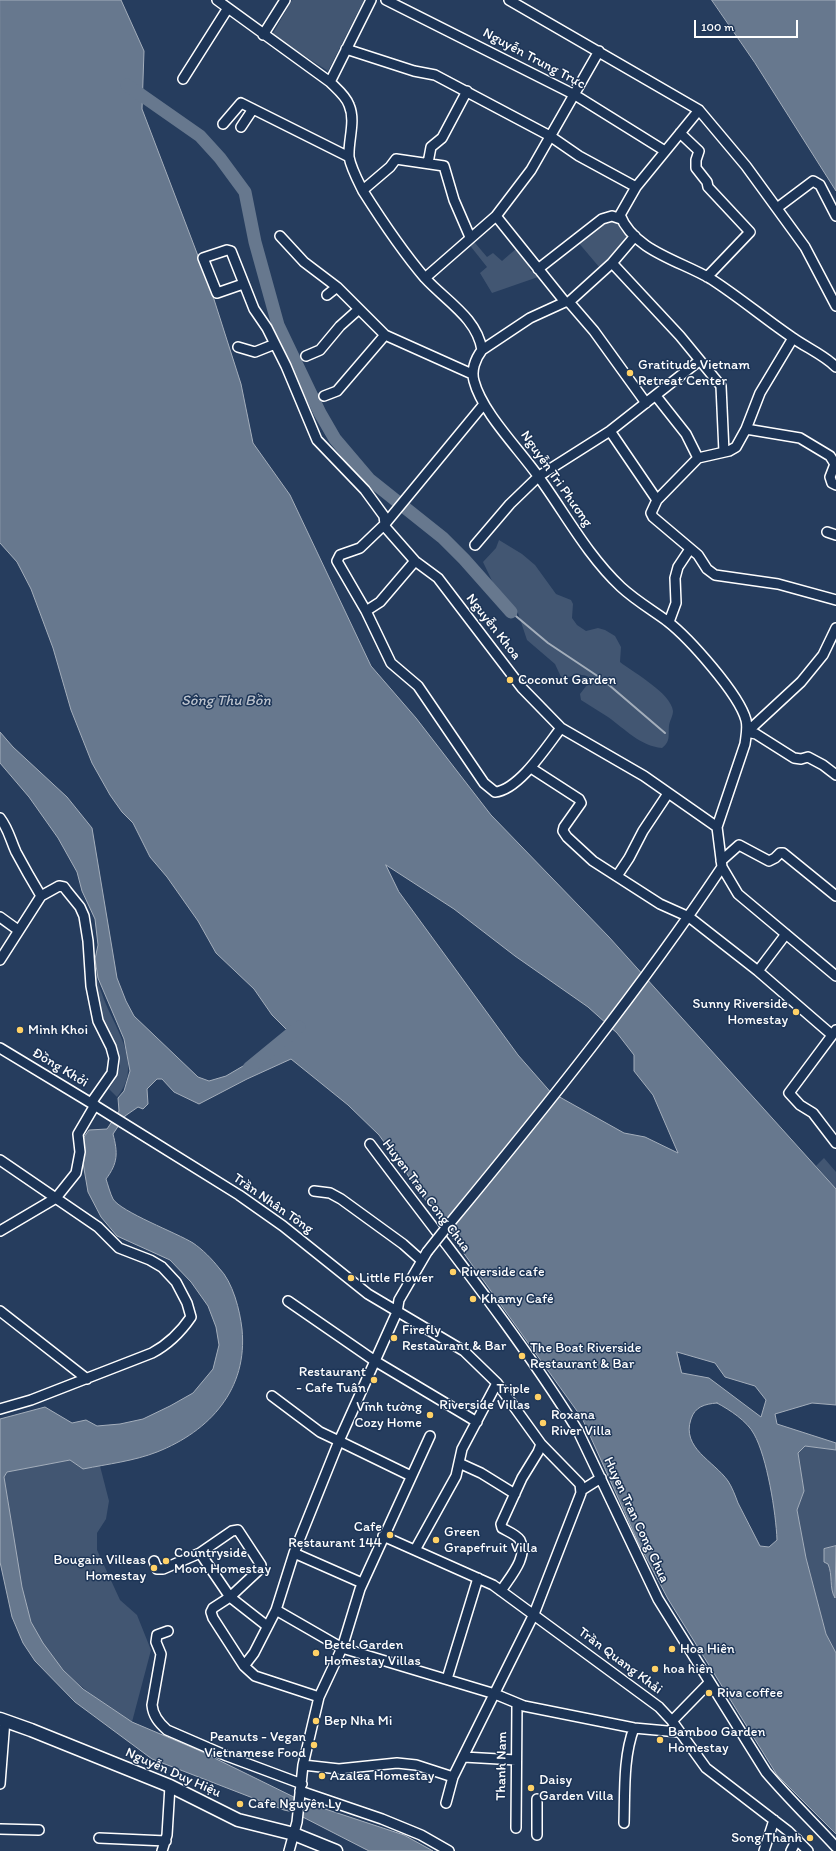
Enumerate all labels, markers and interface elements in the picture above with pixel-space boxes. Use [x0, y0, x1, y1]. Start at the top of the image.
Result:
scale bar [696, 12, 800, 38]
text: 100 m [701, 20, 734, 34]
street label: Nguyễn Trung Trực [480, 25, 588, 93]
place label: Gratitude Vietnam Retreat Center [638, 357, 750, 390]
marker: Gratitude Vietnam Retreat Center [625, 368, 635, 378]
street label: Nguyễn Tri Phương [516, 428, 596, 530]
street label: Nguyễn Khoa [462, 591, 524, 663]
place label: Coconut Garden [518, 672, 616, 688]
marker: Coconut Garden [505, 675, 515, 685]
water label: Sông Thu Bồn [181, 692, 271, 710]
place label: Sunny Riverside Homestay [693, 996, 788, 1028]
marker: Sunny Riverside Homestay [791, 1007, 801, 1017]
place label: Minh Khoi [28, 1022, 88, 1038]
marker: Minh Khoi [15, 1025, 25, 1035]
street label: Đồng Khởi [29, 1045, 91, 1091]
street label: Huyen Tran Cong Chua [378, 1136, 474, 1256]
street label: Trần Nhân Tông [230, 1170, 316, 1238]
place label: Riverside cafe [461, 1264, 545, 1280]
marker: Riverside cafe [448, 1267, 458, 1277]
place label: Little Flower [359, 1270, 433, 1286]
marker: Little Flower [346, 1273, 356, 1283]
place label: Khamy Café [481, 1291, 554, 1307]
marker: Khamy Café [468, 1294, 478, 1304]
place label: Firefly Restaurant & Bar [402, 1322, 506, 1354]
marker: Firefly Restaurant & Bar [389, 1333, 399, 1343]
place label: The Boat Riverside Restaurant & Bar [530, 1340, 641, 1372]
marker: The Boat Riverside Restaurant & Bar [517, 1351, 527, 1361]
place label: Restaurant - Cafe Tuân [296, 1364, 366, 1396]
marker: Restaurant - Cafe Tuân [369, 1375, 379, 1385]
place label: Triple Riverside Villas [439, 1381, 530, 1414]
marker: Triple Riverside Villas [533, 1392, 543, 1402]
place label: Vĩnh tường Cozy Home [354, 1399, 422, 1432]
place label: Roxana River Villa [551, 1407, 611, 1440]
marker: Vĩnh tường Cozy Home [425, 1410, 435, 1420]
marker: Roxana River Villa [538, 1418, 548, 1428]
street label: Huyen Tran Cong Chua [599, 1454, 673, 1586]
place label: Cafe Restaurant 144 [288, 1519, 382, 1552]
place label: Green Grapefruit Villa [444, 1524, 537, 1556]
marker: Cafe Restaurant 144 [385, 1530, 395, 1540]
marker: Green Grapefruit Villa [431, 1535, 441, 1545]
place label: Countryside Moon Homestay [174, 1545, 271, 1578]
place label: Bougain Villeas Homestay [54, 1552, 146, 1584]
marker: Countryside Moon Homestay [161, 1556, 171, 1566]
marker: Bougain Villeas Homestay [149, 1563, 159, 1573]
street label: Trần Quang Khải [575, 1624, 665, 1698]
place label: Betel Garden Homestay Villas [324, 1637, 421, 1670]
place label: Hoa Hiên [680, 1641, 735, 1657]
marker: Hoa Hiên [667, 1644, 677, 1654]
marker: Betel Garden Homestay Villas [311, 1648, 321, 1658]
place label: hoa hiên [663, 1661, 713, 1677]
marker: hoa hiên [650, 1664, 660, 1674]
place label: Riva coffee [717, 1685, 783, 1701]
marker: Riva coffee [704, 1688, 714, 1698]
place label: Bep Nha Mi [324, 1713, 392, 1729]
marker: Bep Nha Mi [311, 1716, 321, 1726]
place label: Bamboo Garden Homestay [668, 1724, 765, 1756]
place label: Peanuts - Vegan Vietnamese Food [204, 1729, 306, 1762]
street label: Thanh Nam [493, 1731, 511, 1801]
marker: Bamboo Garden Homestay [655, 1735, 665, 1745]
marker: Peanuts - Vegan Vietnamese Food [309, 1740, 319, 1750]
street label: Nguyễn Duy Hiệu [123, 1744, 223, 1802]
place label: Azalea Homestay [330, 1768, 434, 1784]
marker: Azalea Homestay [317, 1771, 327, 1781]
place label: Daisy Garden Villa [539, 1772, 613, 1804]
marker: Daisy Garden Villa [526, 1783, 536, 1793]
place label: Cafe Nguyên Ly [248, 1796, 341, 1812]
marker: Cafe Nguyên Ly [235, 1799, 245, 1809]
place label: Song Thanh [731, 1830, 802, 1846]
marker: Song Thanh [805, 1833, 815, 1843]

